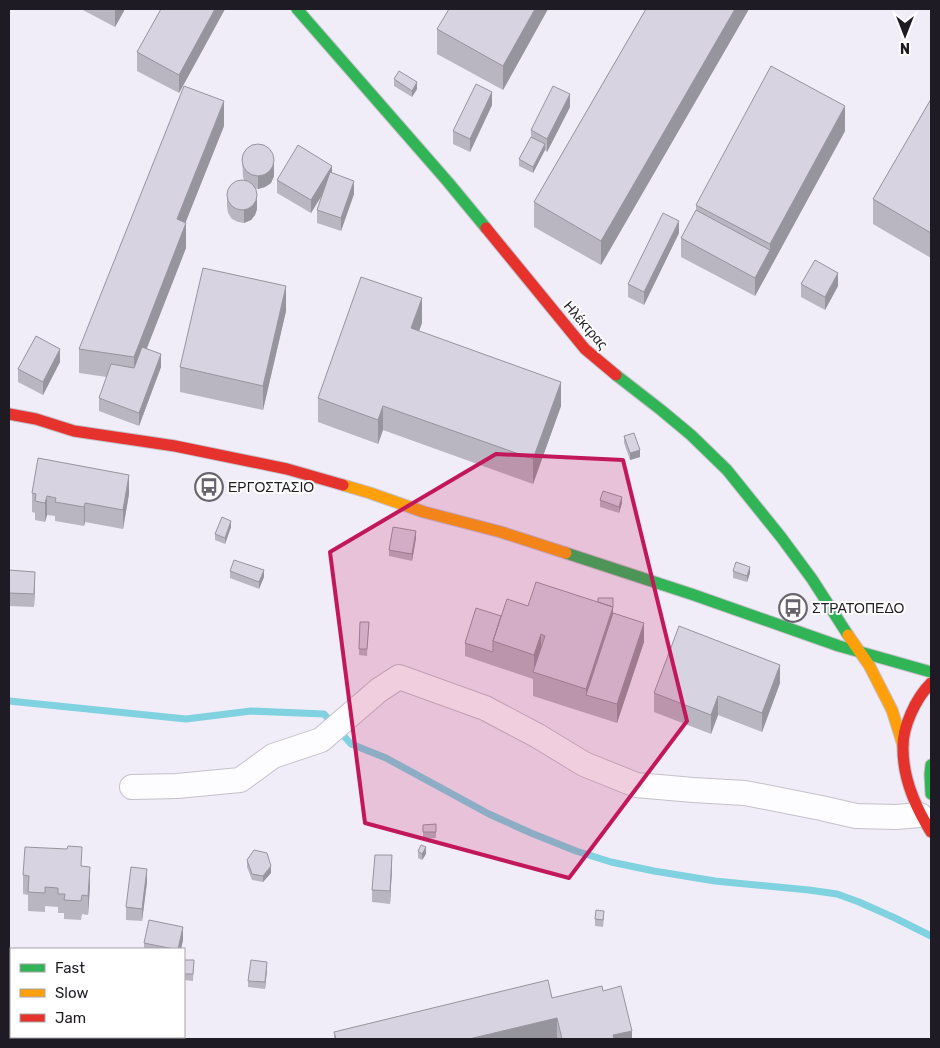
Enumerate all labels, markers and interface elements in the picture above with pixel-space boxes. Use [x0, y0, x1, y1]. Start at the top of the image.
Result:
north arrow [880, 10, 930, 60]
text: N [900, 39, 910, 56]
street label: Ηλέκτρας [560, 298, 611, 353]
bus stop icon: ΕΡΓΟΣΤΑΣΙΟ [194, 472, 224, 502]
place label: ΕΡΓΟΣΤΑΣΙΟ [228, 479, 314, 496]
bus stop icon: ΣΤΡΑΤΟΠΕΔΟ [778, 593, 808, 623]
place label: ΣΤΡΑΤΟΠΕΔΟ [812, 600, 904, 617]
legend [10, 948, 185, 1038]
text: Fast [55, 959, 85, 977]
text: Slow [55, 984, 88, 1002]
text: Jam [55, 1009, 86, 1027]

